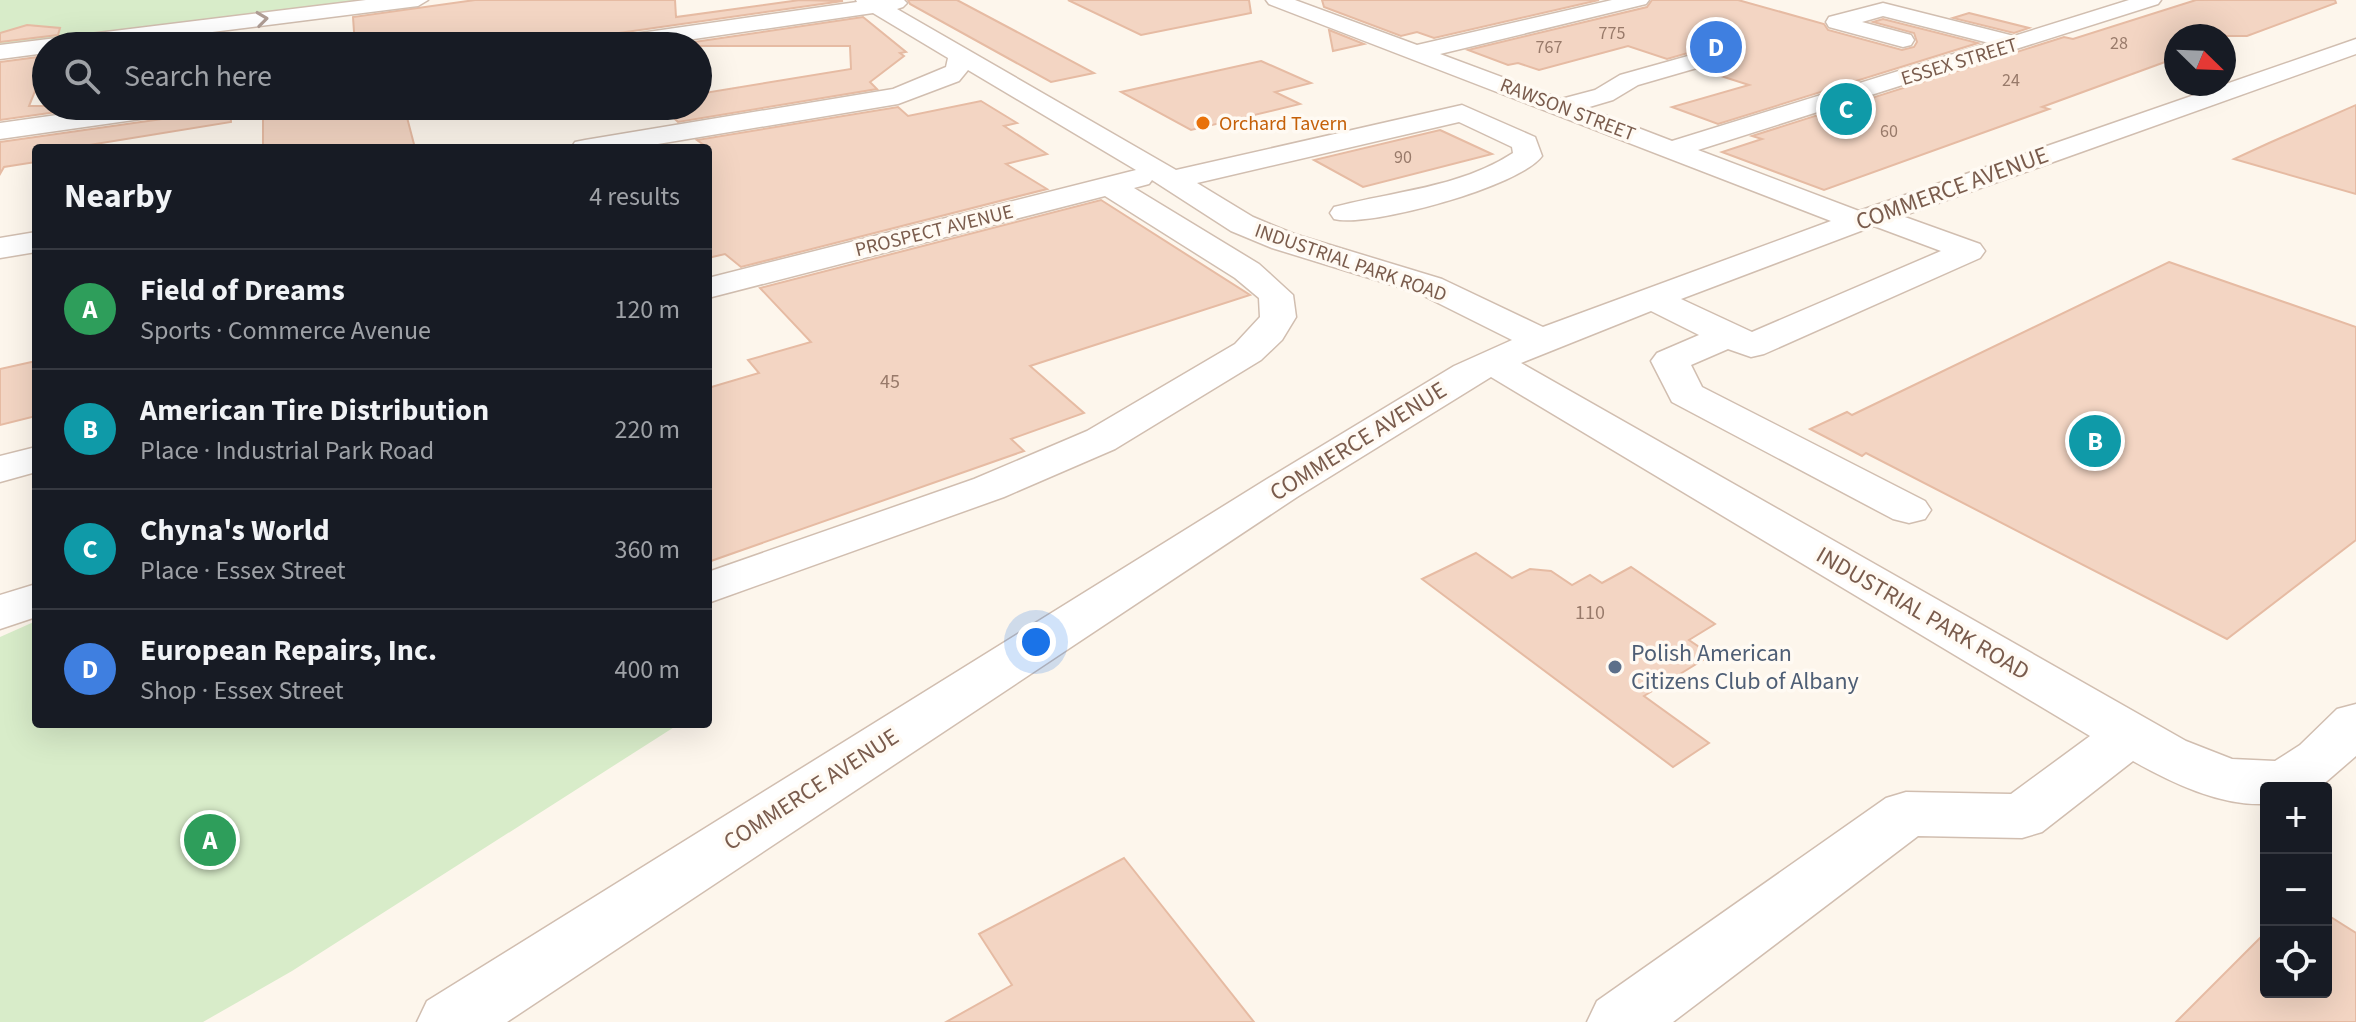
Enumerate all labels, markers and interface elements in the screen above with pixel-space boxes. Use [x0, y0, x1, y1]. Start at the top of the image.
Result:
one-way arrow [256, 11, 269, 28]
pin: D [1690, 17, 1742, 77]
house number: 775 [1599, 21, 1625, 46]
north arrow [2164, 24, 2236, 96]
street label: ESSEX STREET [1898, 31, 2021, 93]
house number: 28 [2110, 31, 2128, 56]
search box [32, 32, 712, 120]
house number: 767 [1536, 35, 1562, 60]
icon: search [60, 54, 104, 98]
text: Search here [124, 55, 272, 98]
house number: 24 [2002, 68, 2020, 93]
street label: RAWSON STREET [1496, 71, 1640, 149]
pin: C [1820, 79, 1872, 139]
place label: Orchard Tavern [1219, 110, 1347, 138]
marker: Orchard Tavern [1194, 114, 1212, 132]
house number: 60 [1880, 119, 1898, 144]
street label: COMMERCE AVENUE [1851, 137, 2053, 240]
house number: 90 [1394, 145, 1412, 170]
text: Nearby [64, 172, 172, 221]
text: 4 results [589, 178, 680, 215]
street label: PROSPECT AVENUE [852, 198, 1016, 264]
street label: INDUSTRIAL PARK ROAD [1251, 217, 1450, 309]
text: Field of Dreams [140, 269, 345, 312]
text: A [83, 291, 97, 328]
text: 120 m [614, 291, 680, 328]
text: Sports · Commerce Avenue [140, 312, 431, 349]
house number: 45 [880, 368, 900, 396]
street label: COMMERCE AVENUE [1263, 373, 1453, 510]
text: American Tire Distribution [140, 389, 489, 432]
text: B [82, 411, 98, 448]
text: 220 m [614, 411, 680, 448]
pin: B [2069, 411, 2121, 471]
text: Place · Industrial Park Road [140, 432, 434, 469]
text: Chyna's World [140, 509, 330, 552]
text: C [82, 531, 98, 568]
text: 360 m [614, 531, 680, 568]
street label: INDUSTRIAL PARK ROAD [1809, 538, 2036, 689]
text: Place · Essex Street [140, 552, 346, 589]
house number: 110 [1575, 599, 1605, 627]
your location [1016, 622, 1056, 662]
text: European Repairs, Inc. [140, 629, 437, 672]
place label: Polish American Citizens Club of Albany [1631, 636, 1859, 699]
text: D [82, 651, 98, 688]
text: 400 m [614, 651, 680, 688]
marker: Polish American Citizens Club of Albany [1606, 658, 1624, 676]
text: Shop · Essex Street [140, 672, 344, 709]
street label: COMMERCE AVENUE [717, 720, 906, 859]
map controls [2260, 782, 2332, 998]
button: + [2260, 782, 2332, 854]
pin: A [184, 810, 236, 870]
button: − [2260, 854, 2332, 926]
button: locate [2260, 926, 2332, 998]

